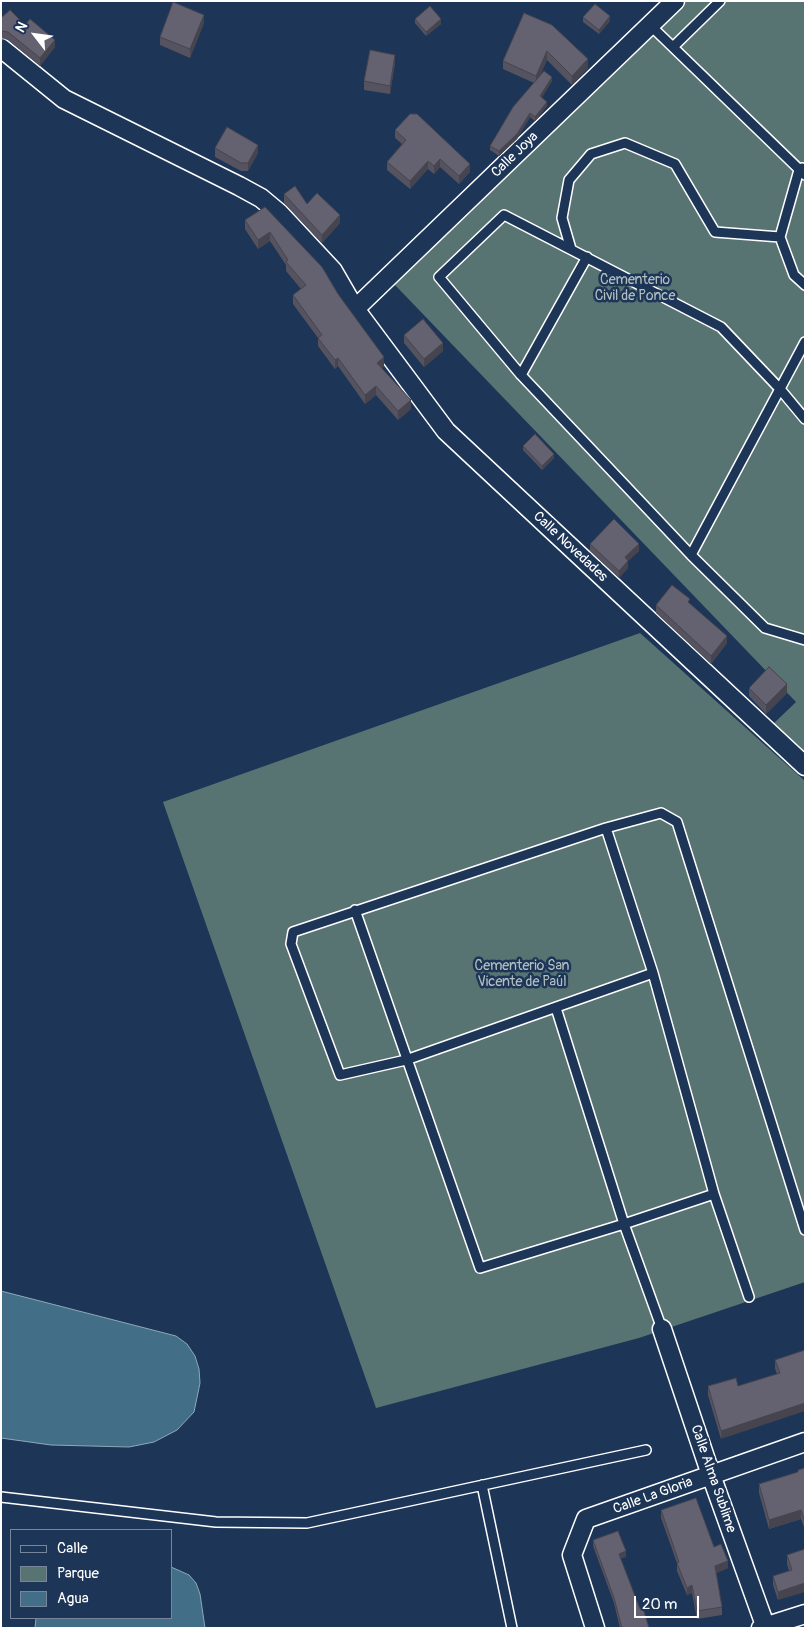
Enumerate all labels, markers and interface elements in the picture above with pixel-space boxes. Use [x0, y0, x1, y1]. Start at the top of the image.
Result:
north arrow [10, 10, 60, 60]
text: N [12, 19, 31, 36]
street label: Calle Joya [488, 129, 542, 181]
park label: Cementerio Civil de Ponce [595, 272, 675, 304]
street label: Calle Novedades [529, 508, 611, 586]
park label: Cementerio San Vicente de Paúl [474, 958, 570, 990]
street label: Calle Alma Sublime [687, 1423, 739, 1535]
street label: Calle La Gloria [611, 1474, 695, 1518]
legend [10, 1529, 172, 1619]
text: Calle [57, 1539, 88, 1558]
text: Parque [57, 1564, 99, 1583]
scale bar [636, 1586, 701, 1618]
text: Agua [57, 1589, 89, 1608]
text: 20 m [642, 1595, 677, 1614]

